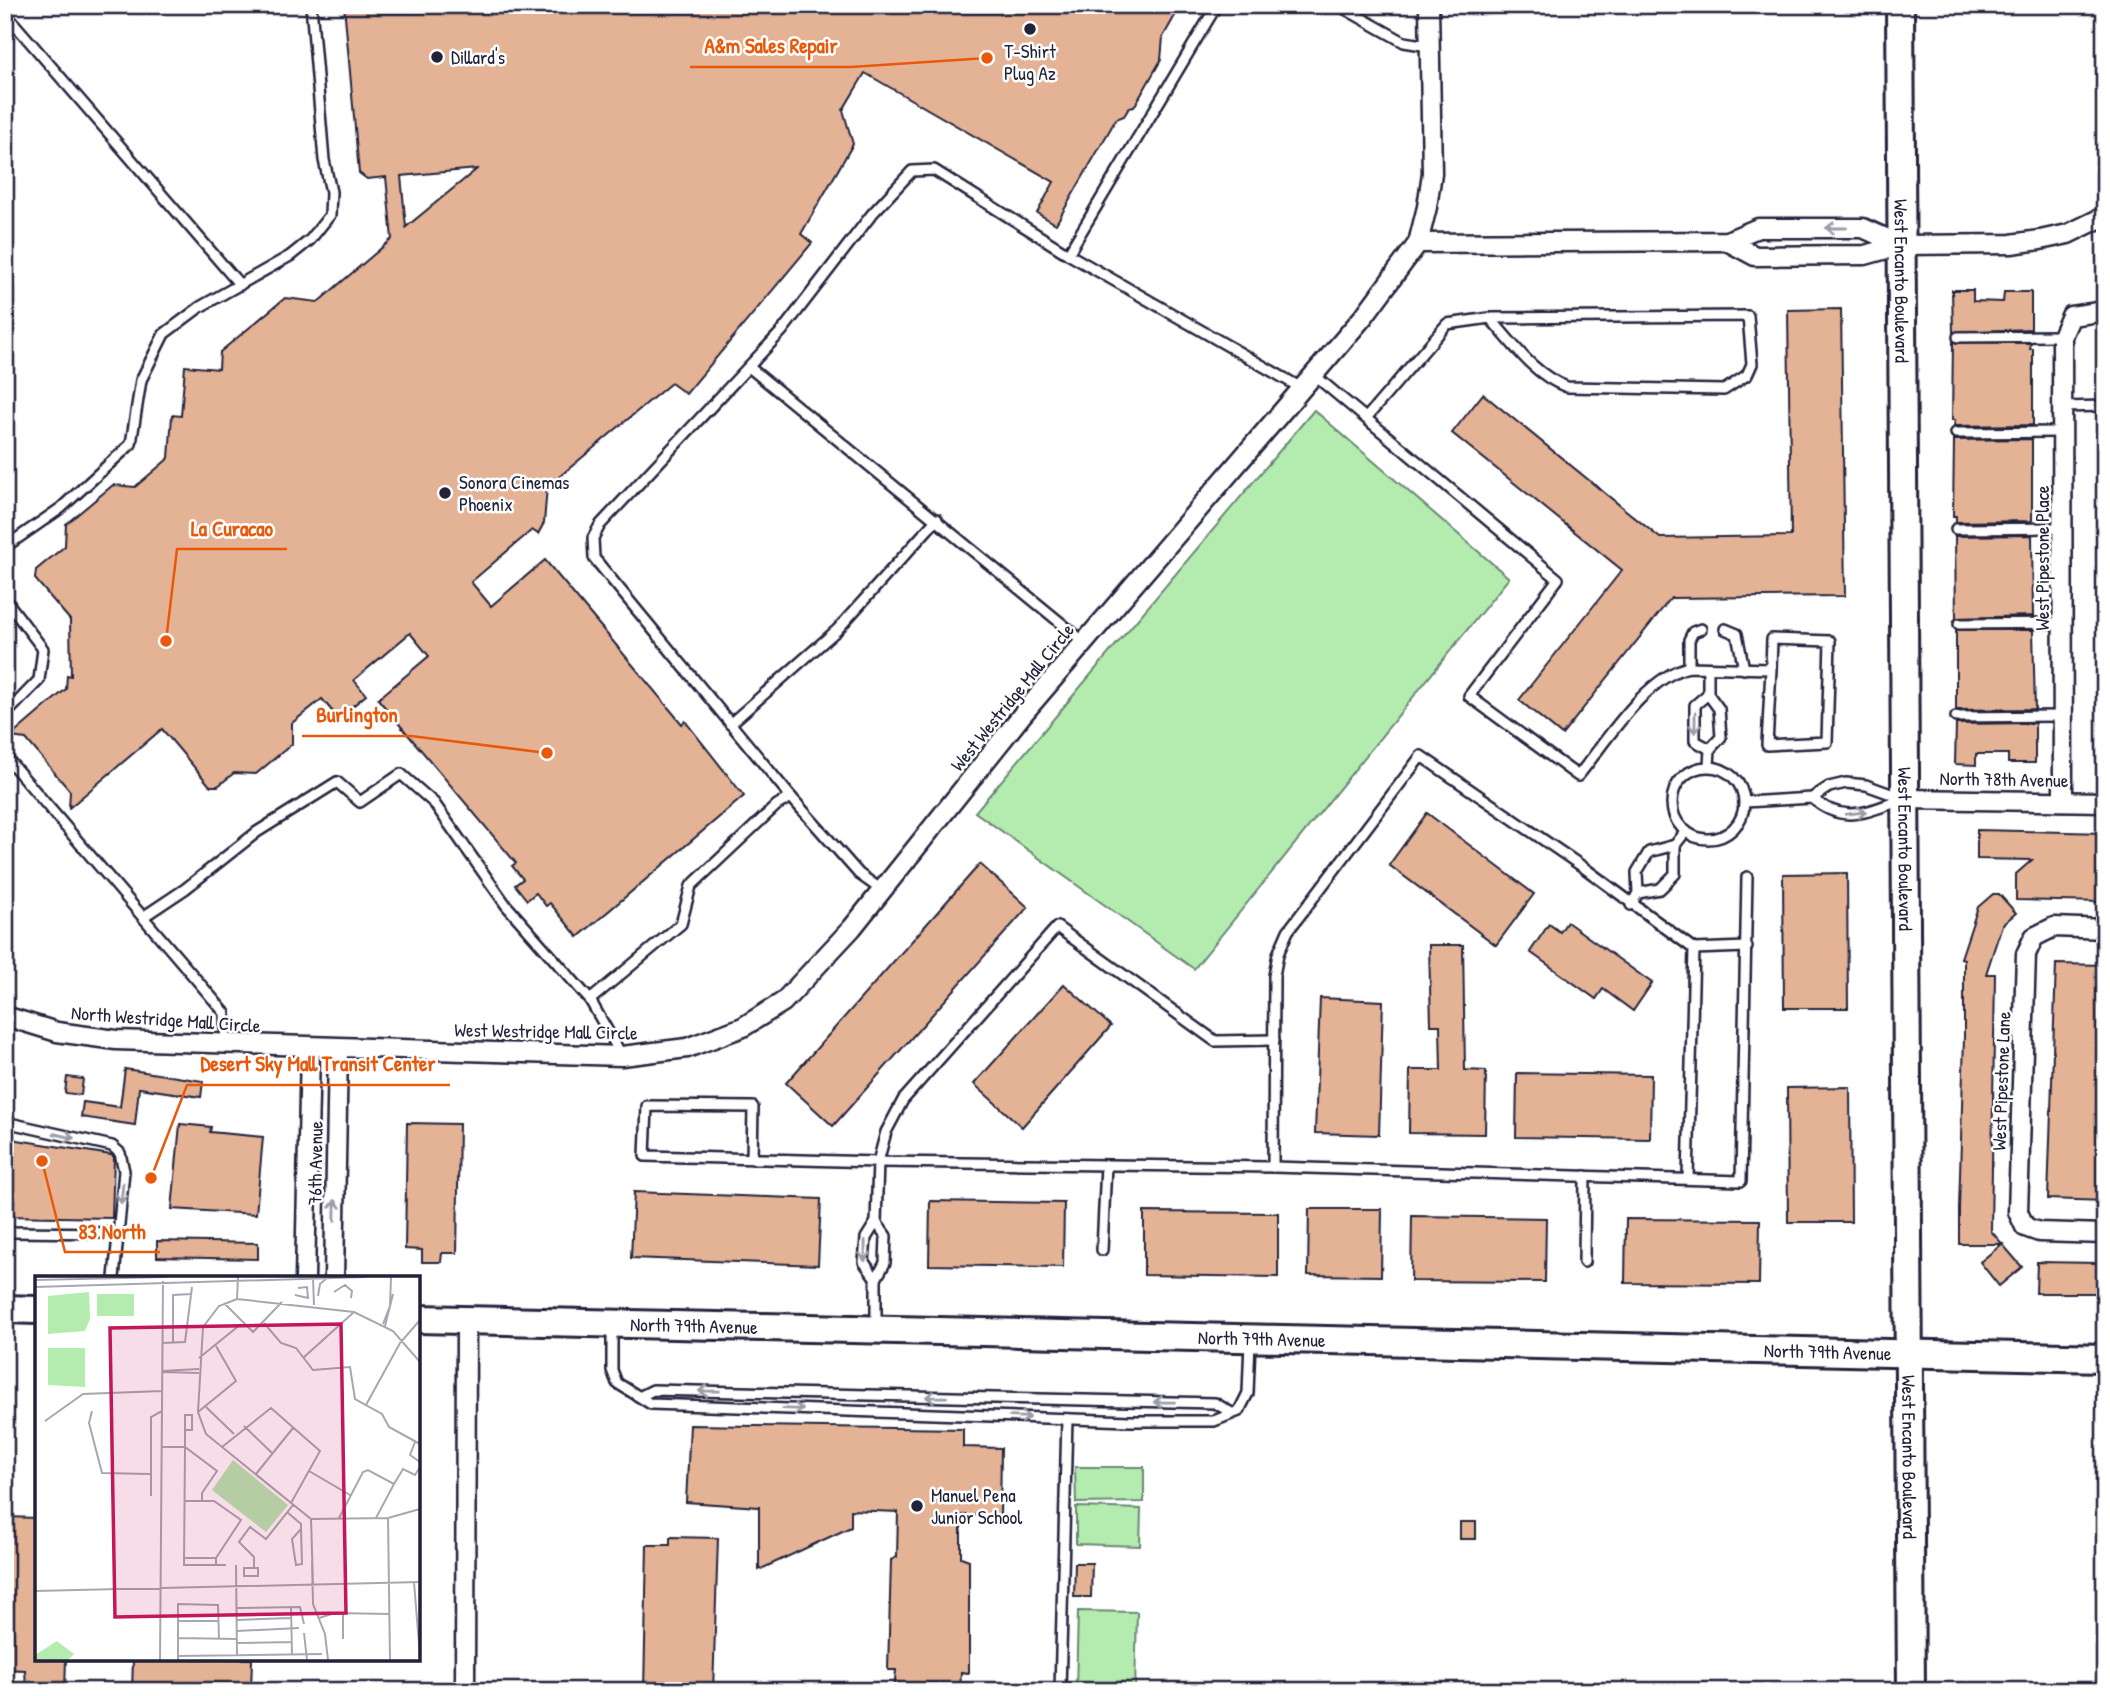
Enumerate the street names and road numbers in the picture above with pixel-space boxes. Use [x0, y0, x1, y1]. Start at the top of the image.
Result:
street label: West Encanto Boulevard [1888, 199, 1915, 364]
street label: West Pipestone Place [2029, 485, 2055, 631]
street label: West Westridge Mall Circle [944, 617, 1080, 776]
street label: North 78th Avenue [1939, 765, 2069, 793]
street label: West Encanto Boulevard [1892, 767, 1919, 932]
street label: North Westridge Mall Circle [70, 999, 262, 1039]
street label: West Pipestone Lane [1986, 1011, 2016, 1151]
street label: West Westridge Mall Circle [454, 1016, 638, 1046]
street label: 76th Avenue [301, 1120, 329, 1205]
street label: North 79th Avenue [630, 1311, 758, 1340]
street label: North 79th Avenue [1198, 1324, 1326, 1353]
street label: North 79th Avenue [1764, 1337, 1892, 1366]
street label: West Encanto Boulevard [1896, 1375, 1923, 1540]

